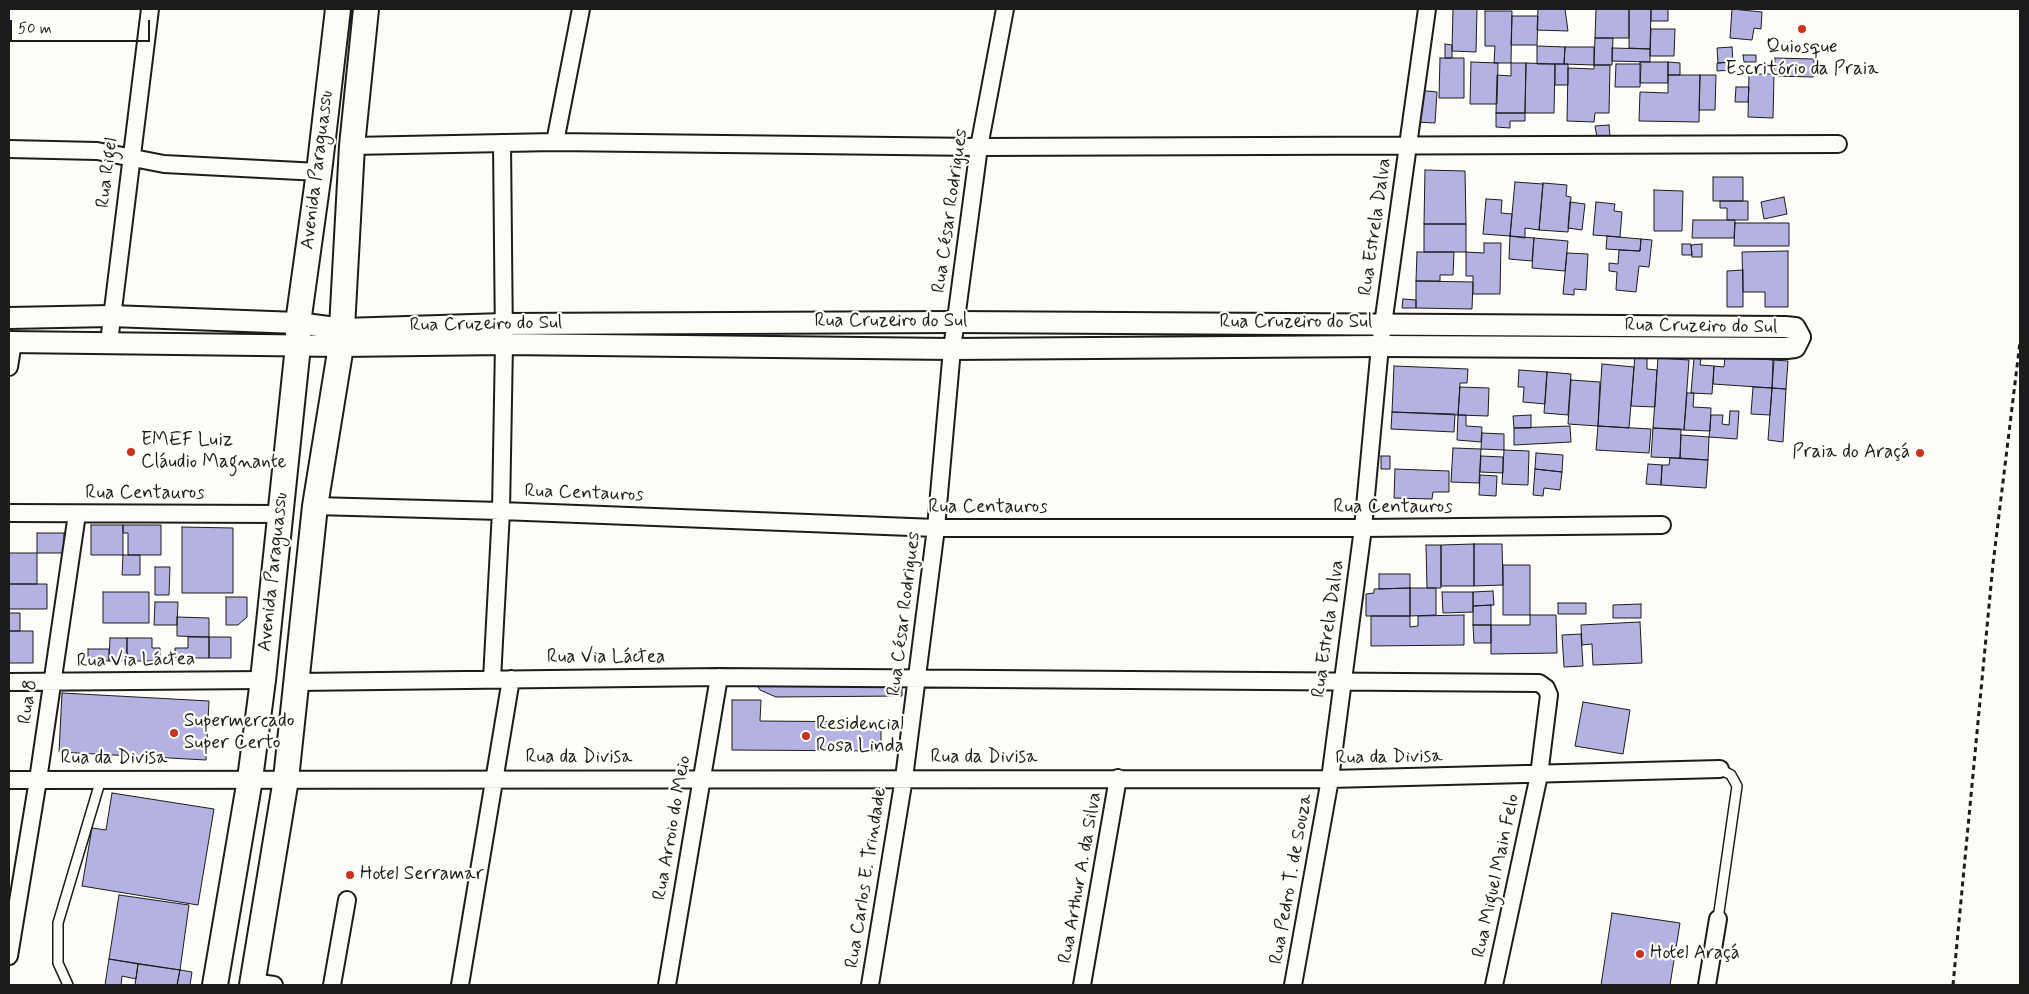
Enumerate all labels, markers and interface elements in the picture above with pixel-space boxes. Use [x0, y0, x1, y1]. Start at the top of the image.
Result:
scale bar [12, 10, 152, 42]
text: 50 m [18, 19, 52, 39]
marker: Quiosque Escritório da Praia [1796, 23, 1808, 35]
place label: Quiosque Escritório da Praia [1725, 37, 1879, 81]
street label: Avenida Paraguassu [297, 89, 339, 251]
street label: Rua César Rodrigues [928, 127, 974, 295]
street label: Rua Rigel [92, 137, 124, 209]
street label: Rua Estrela Dalva [1355, 157, 1397, 297]
street label: Rua Cruzeiro do Sul [815, 311, 967, 333]
street label: Rua Cruzeiro do Sul [409, 312, 563, 338]
street label: Rua Cruzeiro do Sul [1220, 312, 1372, 334]
street label: Rua Cruzeiro do Sul [1624, 314, 1778, 340]
place label: EMEF Luiz Cláudio Magnante [141, 430, 286, 474]
place label: Praia do Araçá [1792, 442, 1910, 464]
marker: EMEF Luiz Cláudio Magnante [125, 446, 137, 458]
marker: Praia do Araçá [1914, 447, 1926, 459]
street label: Rua Centauros [524, 481, 644, 507]
street label: Rua Centauros [85, 483, 205, 505]
street label: Avenida Paraguassu [254, 491, 294, 653]
street label: Rua Centauros [928, 497, 1048, 519]
street label: Rua Centauros [1333, 497, 1453, 519]
street label: Rua César Rodrigues [884, 530, 926, 698]
street label: Rua Estrela Dalva [1308, 559, 1350, 699]
street label: Rua Via Láctea [547, 647, 665, 669]
street label: Rua Via Láctea [76, 649, 196, 673]
street label: Rua 8 [15, 678, 43, 726]
place label: Supermercado Super Certo [184, 711, 294, 755]
place label: Residencial Rosa Linda [816, 714, 904, 758]
marker: Supermercado Super Certo [168, 727, 180, 739]
marker: Residencial Rosa Linda [800, 730, 812, 742]
street label: Rua da Divisa [1335, 746, 1443, 770]
street label: Rua da Divisa [526, 747, 632, 769]
street label: Rua da Divisa [931, 747, 1037, 769]
street label: Rua da Divisa [61, 748, 167, 770]
street label: Rua Arroio do Meio [649, 754, 697, 902]
street label: Rua Carlos E. Trindade [841, 786, 893, 970]
street label: Rua Arthur A. da Silva [1055, 790, 1107, 966]
street label: Rua Pedro T. de Souza [1266, 792, 1318, 966]
street label: Rua Miguel Main Felo [1469, 792, 1525, 960]
place label: Hotel Serramar [360, 864, 484, 886]
marker: Hotel Serramar [344, 869, 356, 881]
place label: Hotel Araçá [1650, 943, 1740, 965]
marker: Hotel Araçá [1634, 948, 1646, 960]

